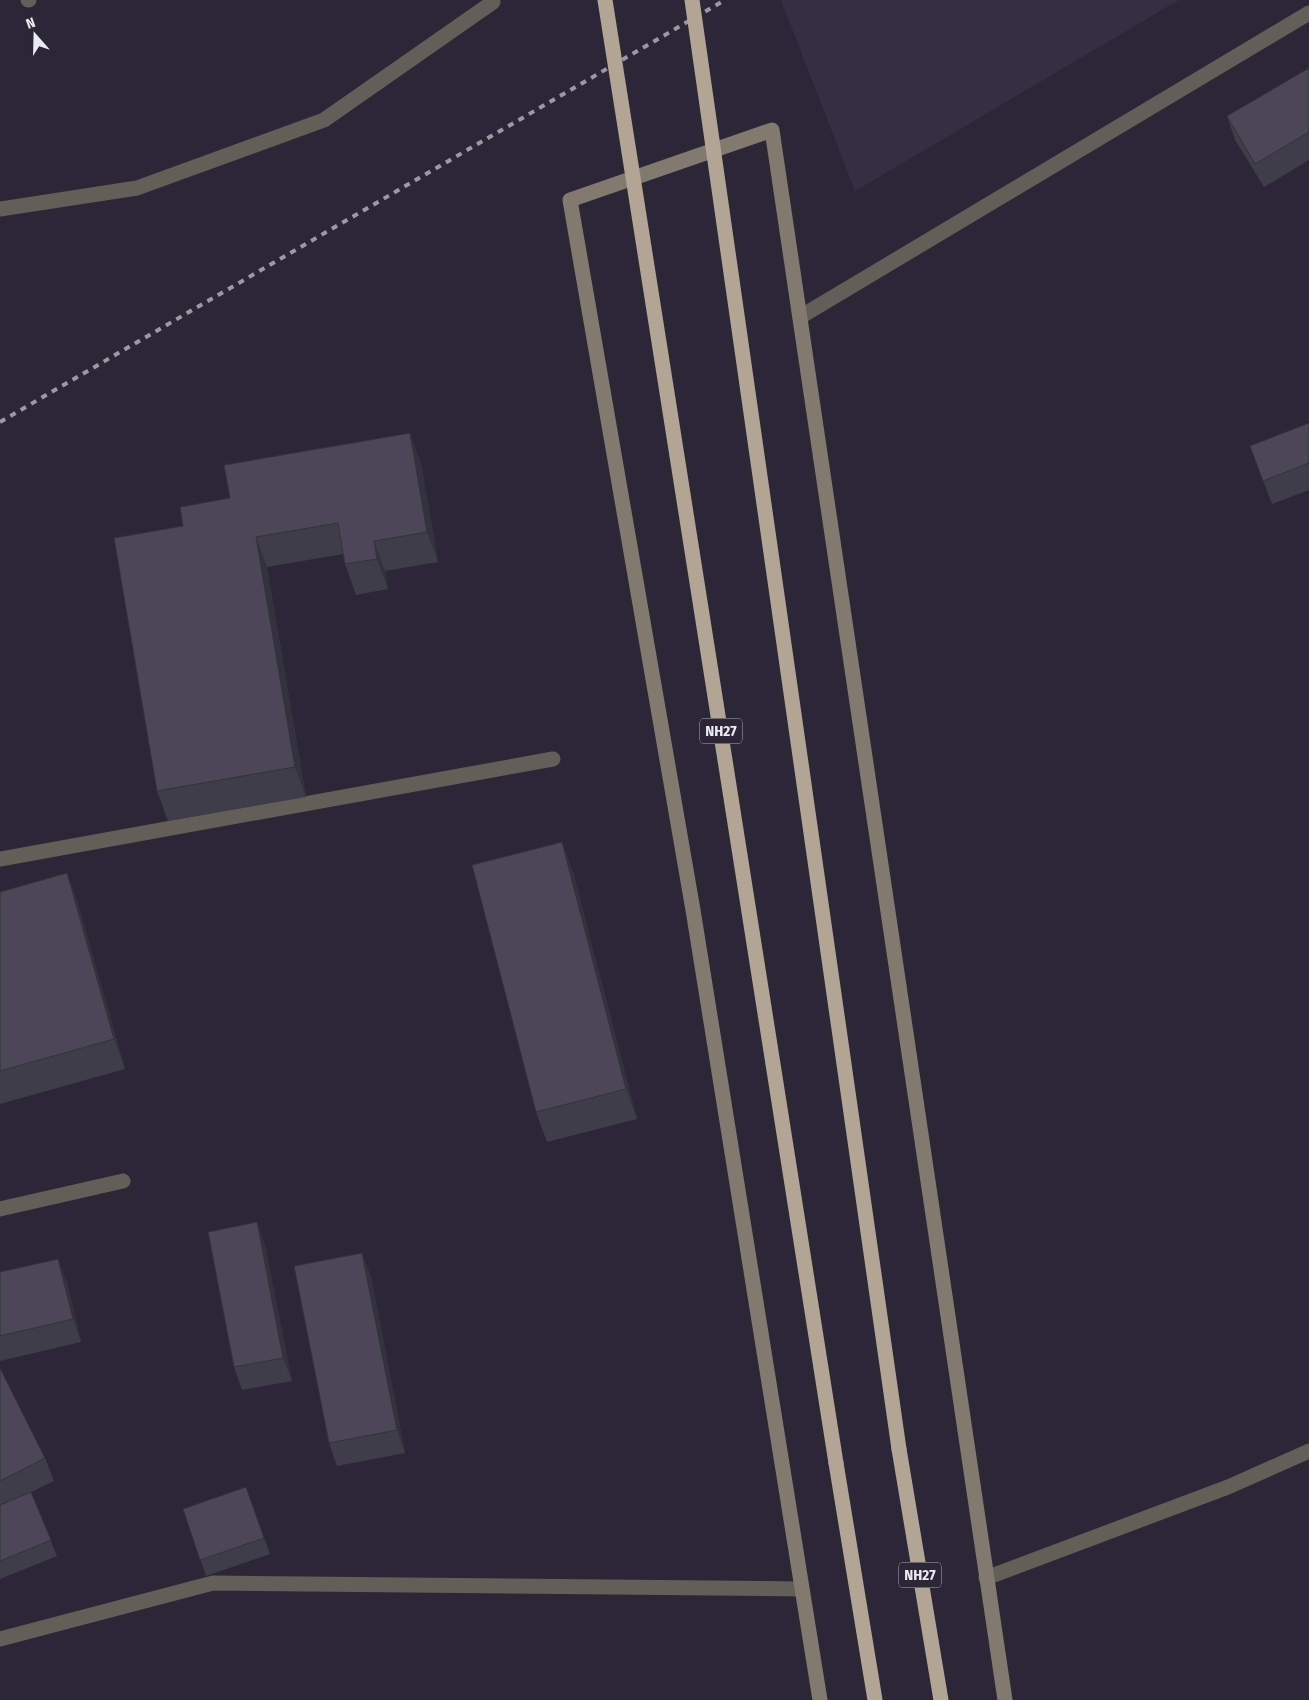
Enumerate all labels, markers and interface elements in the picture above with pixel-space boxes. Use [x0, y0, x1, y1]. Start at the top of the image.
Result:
north arrow [10, 10, 60, 60]
text: N [24, 14, 38, 33]
road number: NH27 [700, 718, 742, 744]
road number: NH27 [899, 1562, 941, 1588]

